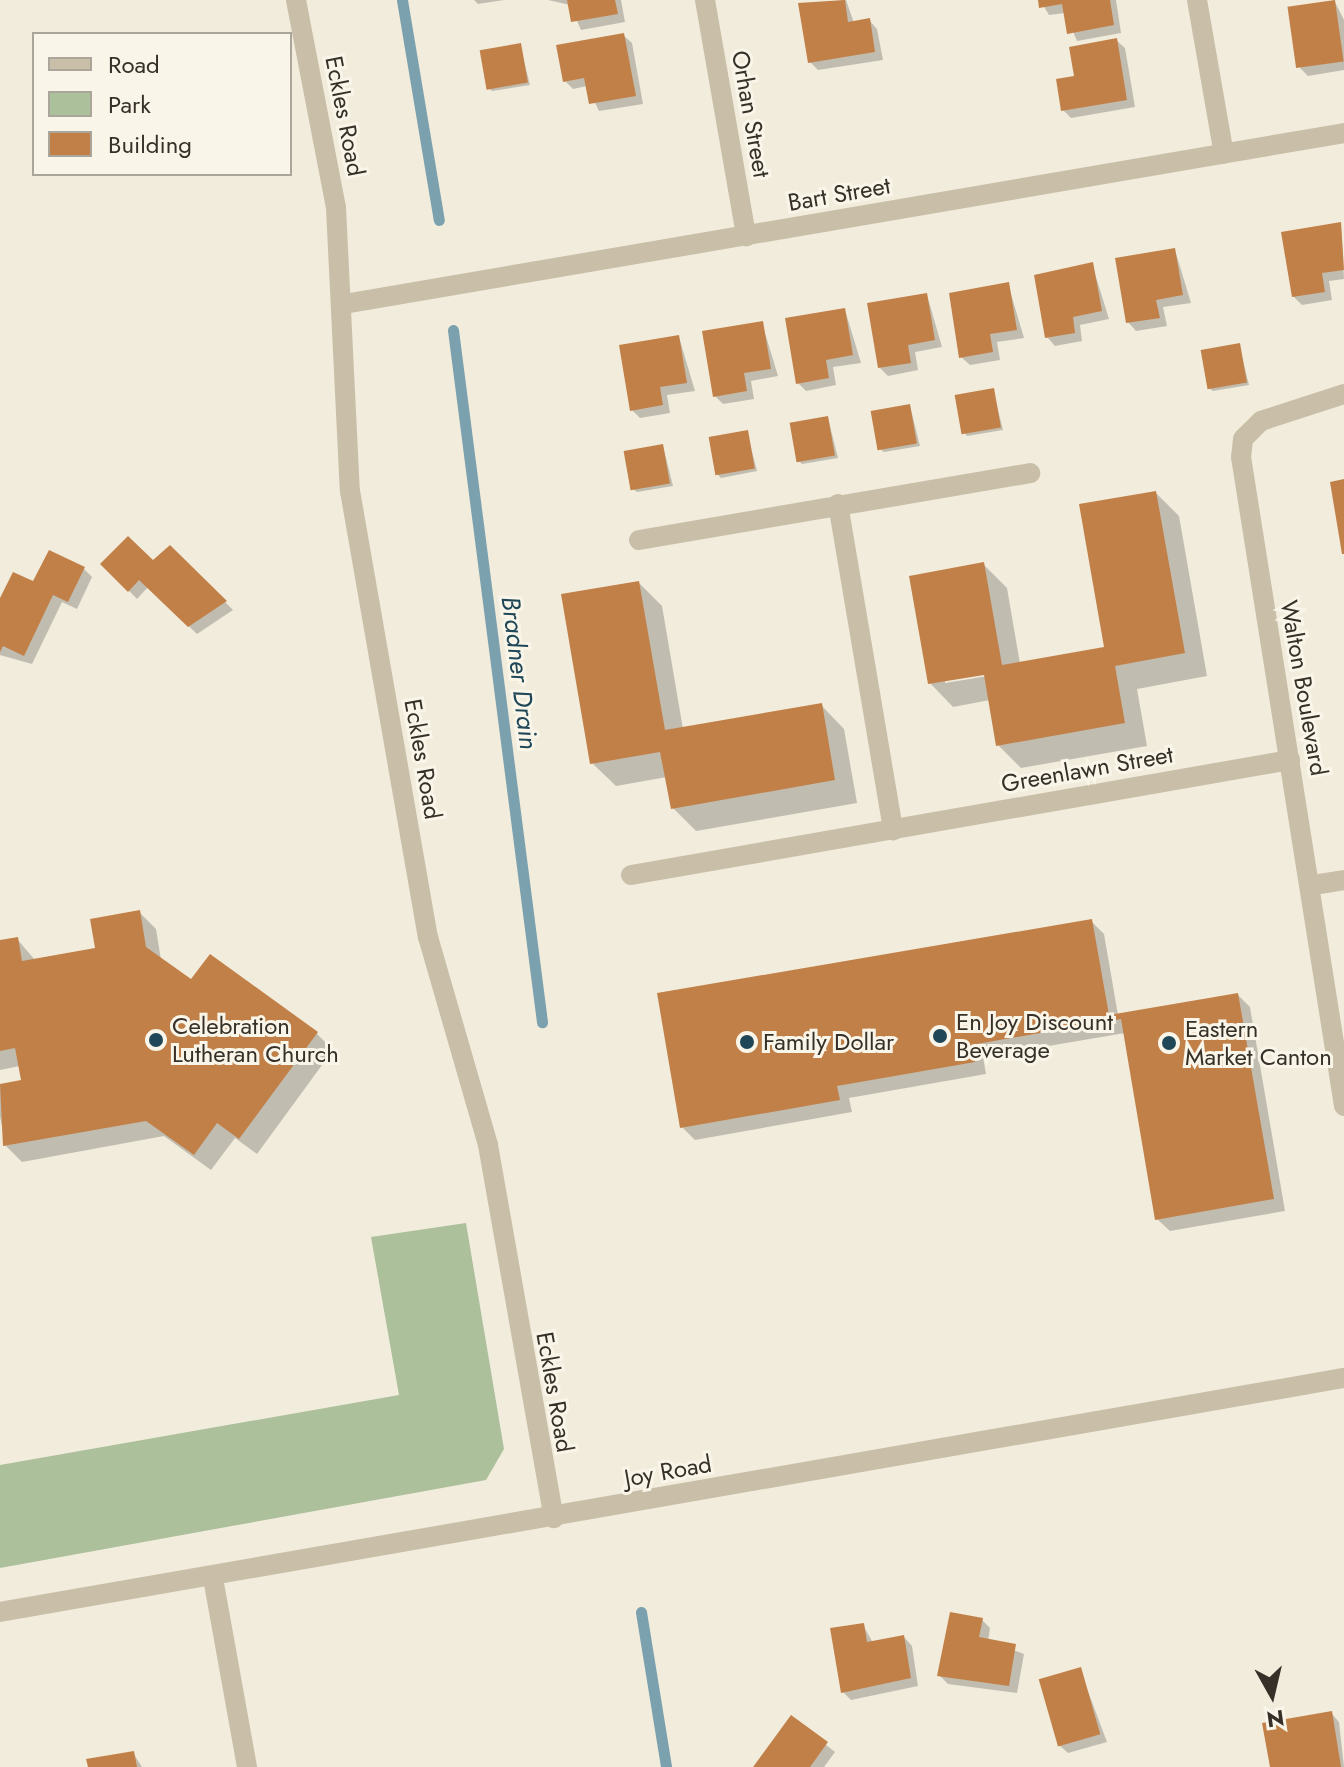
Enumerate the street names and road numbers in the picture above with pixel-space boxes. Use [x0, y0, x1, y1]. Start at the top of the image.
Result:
street label: Orhan Street [726, 48, 776, 180]
street label: Eckles Road [319, 53, 371, 179]
street label: Bart Street [786, 171, 892, 217]
street label: Walton Boulevard [1274, 598, 1334, 778]
street label: Eckles Road [398, 697, 448, 821]
street label: Greenlawn Street [999, 740, 1175, 798]
street label: Eckles Road [530, 1330, 580, 1454]
street label: Joy Road [622, 1449, 714, 1493]

